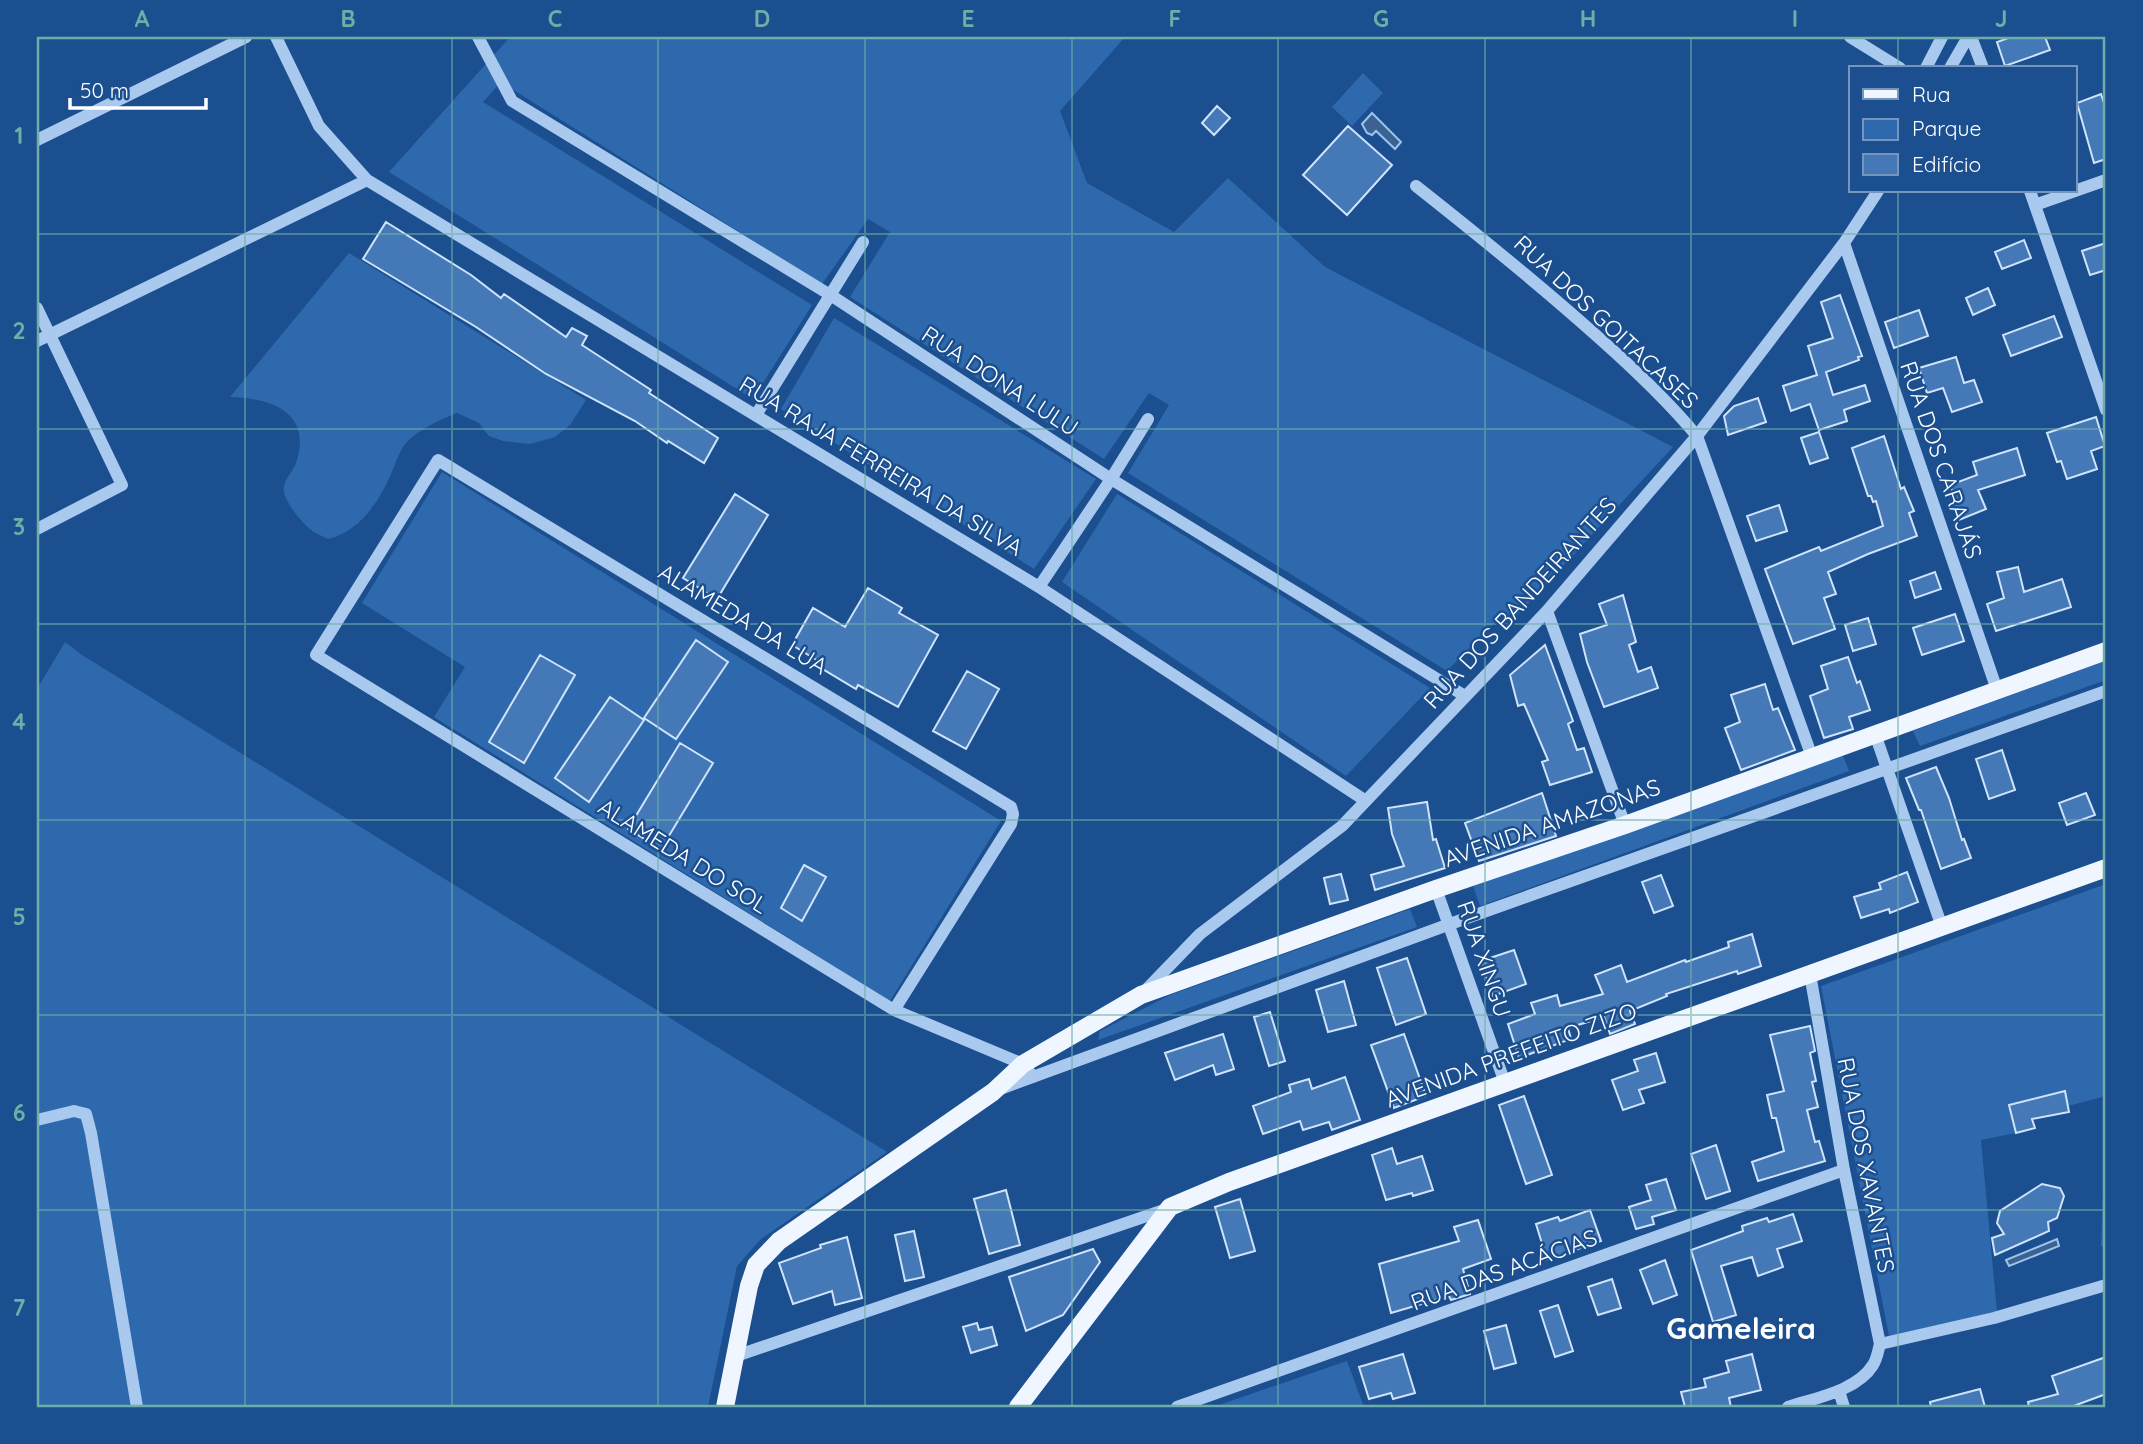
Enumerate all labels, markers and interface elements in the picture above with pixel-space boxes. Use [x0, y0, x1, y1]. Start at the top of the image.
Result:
text: A [135, 4, 150, 33]
text: B [340, 4, 356, 33]
text: C [548, 4, 562, 33]
text: D [754, 4, 770, 33]
text: E [961, 4, 975, 33]
text: F [1169, 4, 1181, 33]
text: G [1373, 4, 1389, 33]
text: H [1580, 4, 1596, 33]
text: I [1792, 4, 1798, 33]
text: J [1995, 4, 2007, 33]
scale bar [70, 66, 206, 110]
legend [1849, 66, 2076, 192]
text: 50 m [80, 77, 129, 103]
text: Rua [1912, 81, 1951, 107]
text: Parque [1912, 115, 1981, 141]
text: 1 [15, 121, 23, 150]
text: Edifício [1912, 151, 1981, 177]
street label: RUA DOS GOITACASES [1508, 229, 1705, 415]
text: 2 [12, 316, 26, 345]
street label: RUA DONA LULU [916, 319, 1084, 442]
street label: RUA DOS CARAJÁS [1894, 357, 1989, 562]
street label: RUA RAJA FERREIRA DA SILVA [734, 369, 1029, 562]
street label: RUA DOS BANDEIRANTES [1417, 491, 1622, 714]
text: 3 [13, 512, 25, 541]
street label: ALAMEDA DA LUA [653, 557, 833, 681]
text: 4 [12, 707, 26, 736]
street label: AVENIDA AMAZONAS [1440, 772, 1664, 873]
street label: ALAMEDA DO SOL [593, 792, 774, 920]
street label: RUA XINGU [1451, 897, 1518, 1021]
text: 5 [12, 902, 26, 931]
street label: AVENIDA PREFEITO ZIZO [1381, 996, 1640, 1114]
street label: RUA DOS XAVANTES [1831, 1055, 1902, 1275]
text: 6 [13, 1098, 25, 1127]
street label: RUA DAS ACÁCIAS [1407, 1222, 1601, 1317]
text: 7 [13, 1293, 26, 1322]
district label: Gameleira [1666, 1309, 1816, 1347]

